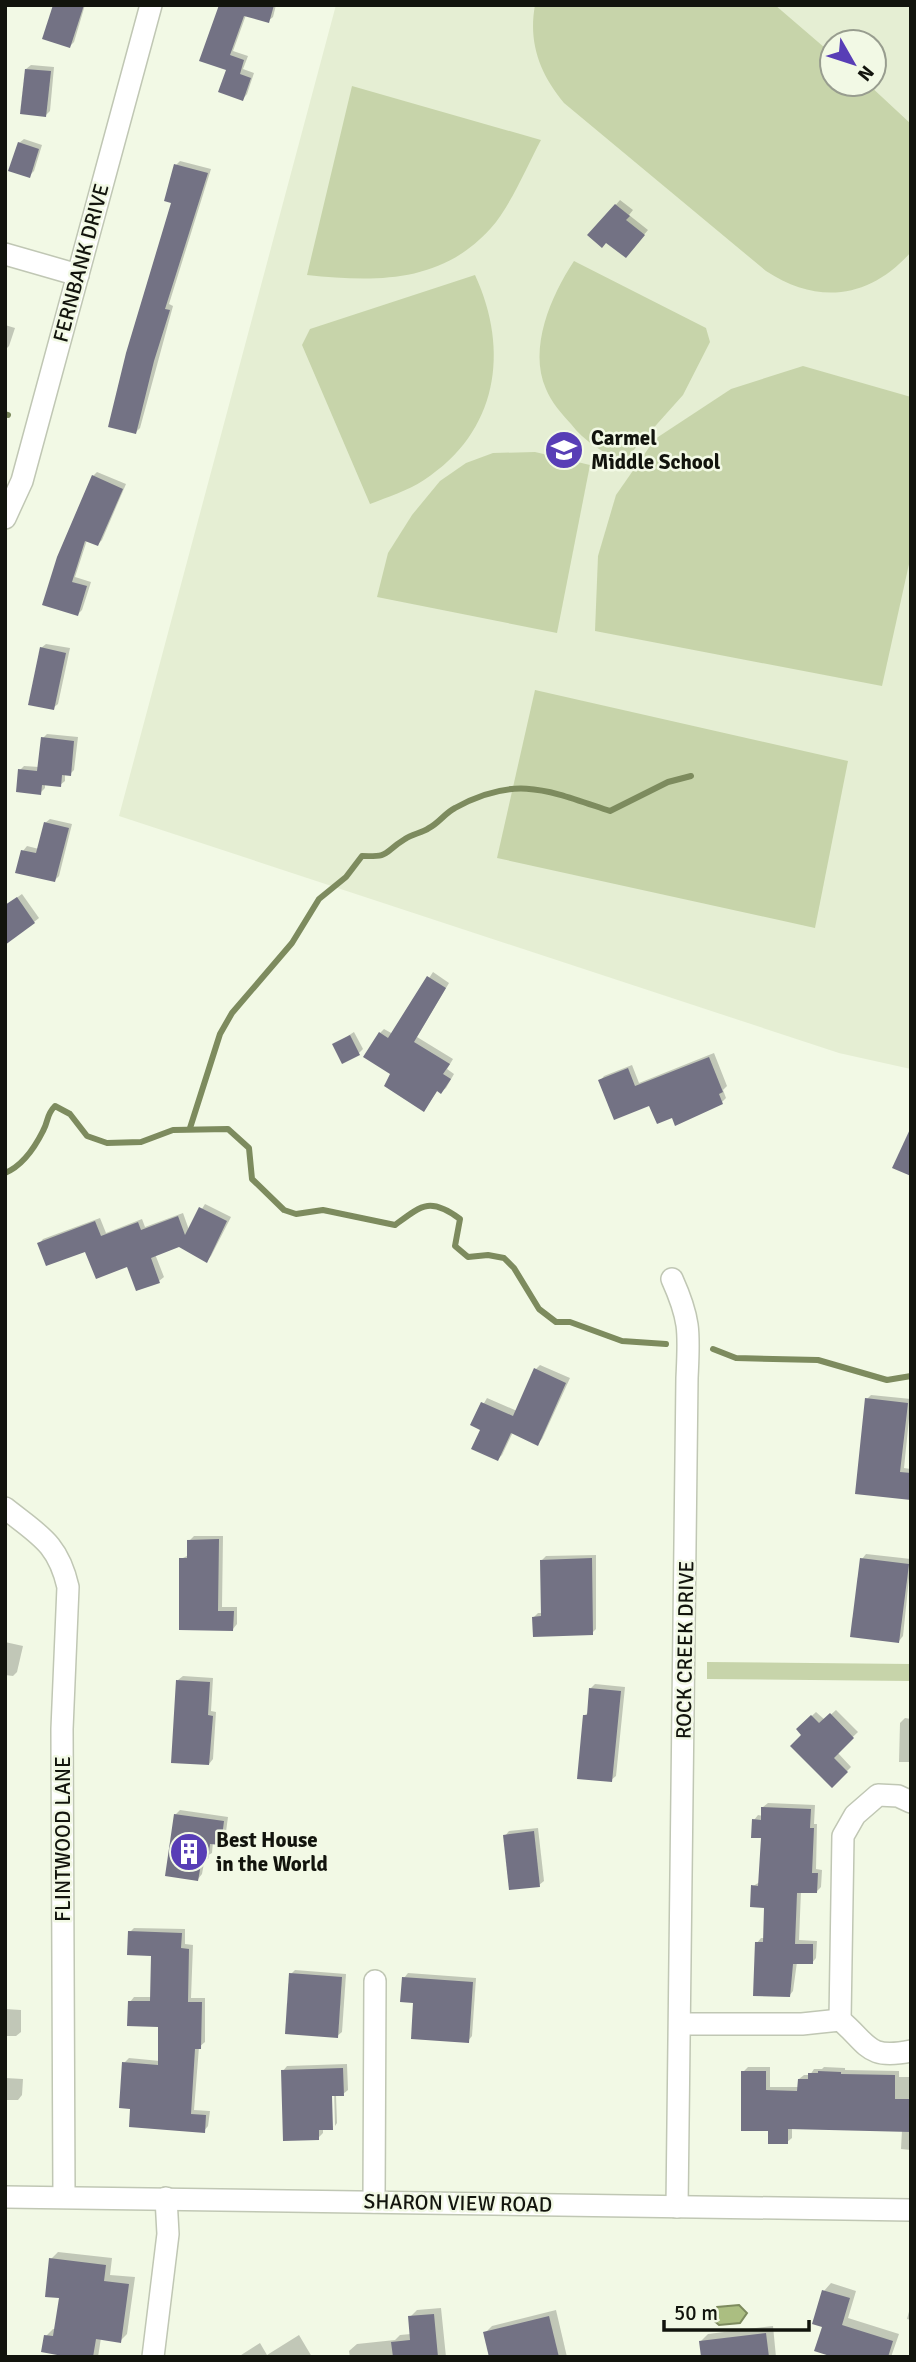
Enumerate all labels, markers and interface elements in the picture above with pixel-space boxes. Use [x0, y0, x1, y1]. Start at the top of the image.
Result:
north arrow [818, 28, 888, 98]
text: N [852, 60, 879, 86]
street label: FERNBANK DRIVE [47, 181, 115, 345]
place label: Carmel Middle School [591, 425, 721, 475]
school or university icon: Carmel Middle School [543, 429, 585, 471]
street label: ROCK CREEK DRIVE [670, 1561, 700, 1739]
street label: FLINTWOOD LANE [50, 1756, 76, 1922]
place label: Best House in the World [216, 1827, 328, 1877]
building icon: Best House in the World [168, 1831, 210, 1873]
street label: SHARON VIEW ROAD [364, 2188, 552, 2218]
scale bar [664, 2288, 809, 2332]
text: 50 m [674, 2300, 718, 2326]

